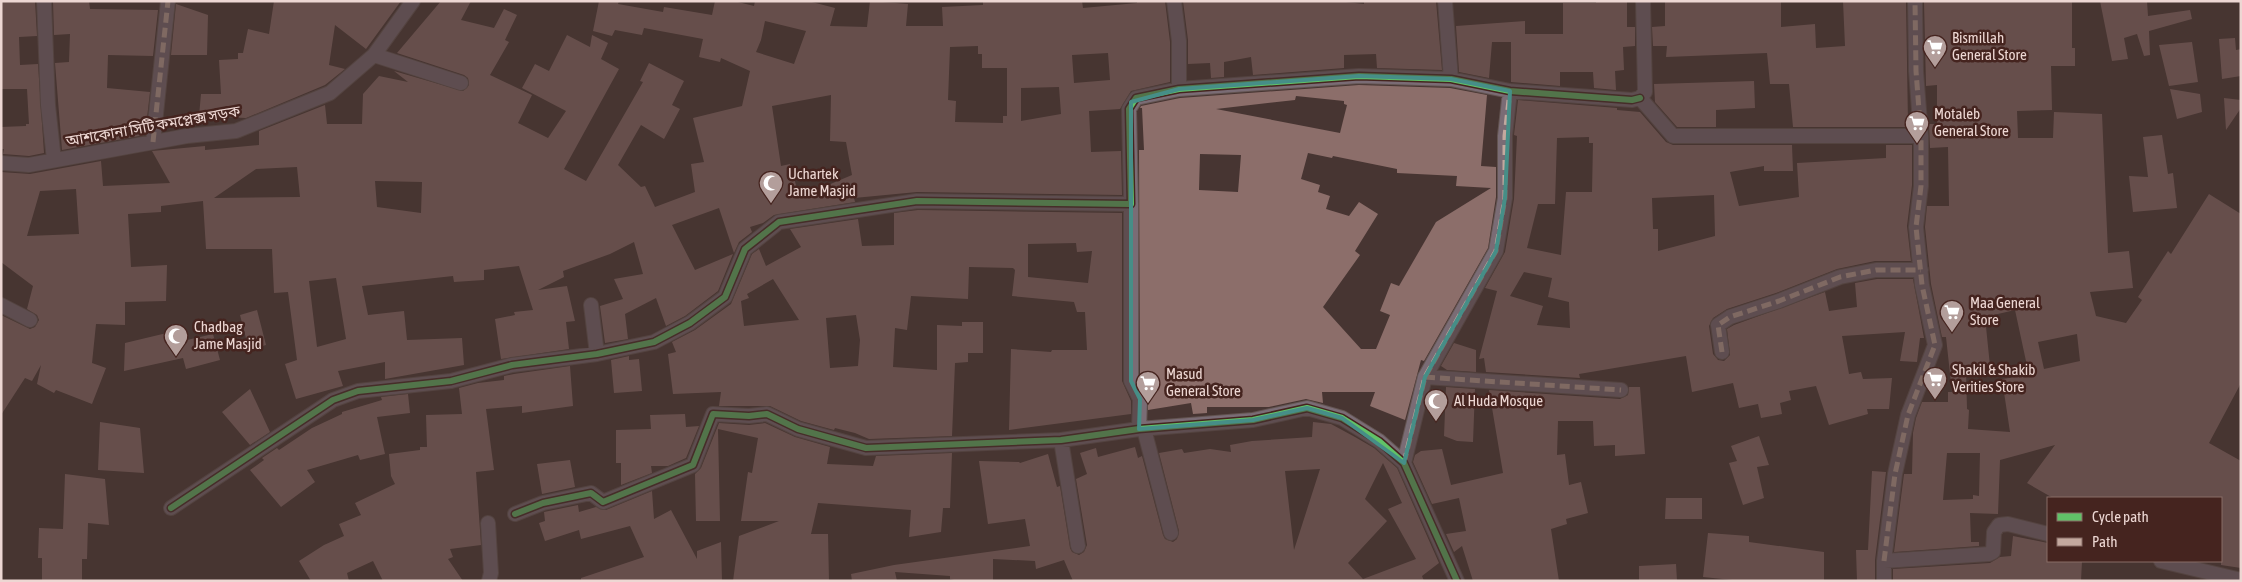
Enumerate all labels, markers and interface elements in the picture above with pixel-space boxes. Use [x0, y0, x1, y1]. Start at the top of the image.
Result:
place label: Bismillah General Store [1952, 29, 2027, 63]
supermarket icon: Bismillah General Store [1922, 34, 1948, 68]
street label: আশকোনা সিটি কমপ্লেক্স সড়ক [64, 102, 242, 149]
place label: Motaleb General Store [1934, 105, 2009, 139]
supermarket icon: Motaleb General Store [1904, 110, 1930, 144]
place label: Uchartek Jame Masjid [788, 165, 856, 199]
mosque icon: Uchartek Jame Masjid [758, 170, 784, 204]
place label: Maa General Store [1970, 294, 2040, 328]
supermarket icon: Maa General Store [1939, 299, 1965, 333]
place label: Chadbag Jame Masjid [194, 318, 262, 352]
mosque icon: Chadbag Jame Masjid [163, 323, 189, 357]
place label: Shakil & Shakib Verities Store [1952, 361, 2035, 395]
place label: Masud General Store [1166, 365, 1241, 399]
supermarket icon: Shakil & Shakib Verities Store [1922, 366, 1948, 400]
supermarket icon: Masud General Store [1135, 370, 1161, 404]
mosque icon: Al Huda Mosque [1423, 388, 1449, 422]
place label: Al Huda Mosque [1454, 392, 1543, 409]
legend [2047, 497, 2222, 562]
text: Cycle path [2092, 508, 2149, 525]
text: Path [2092, 533, 2118, 550]

